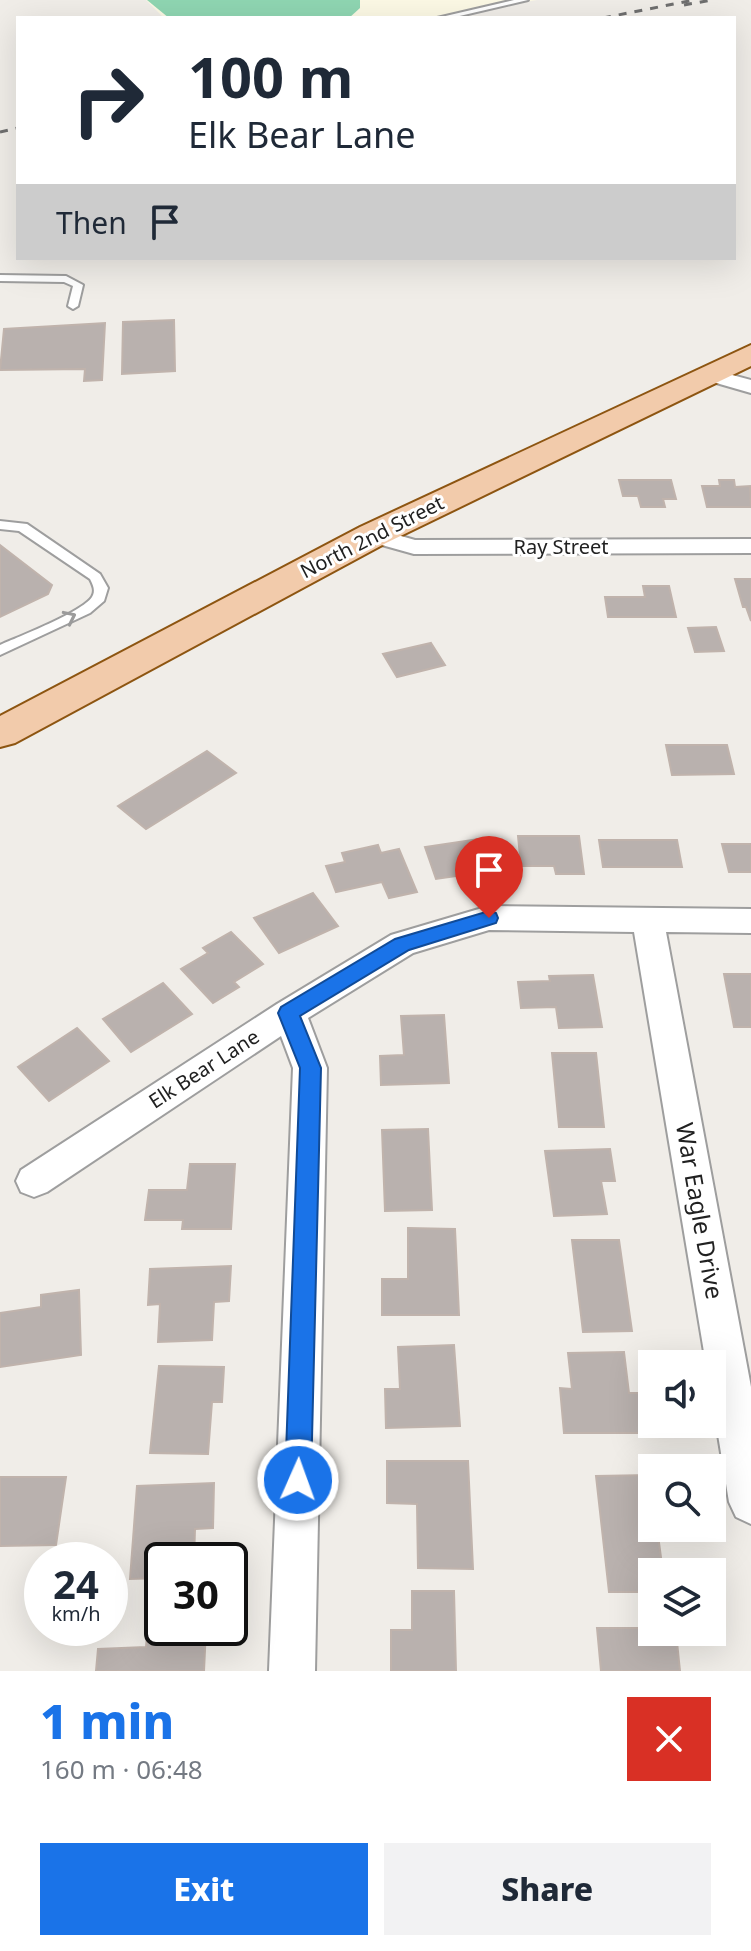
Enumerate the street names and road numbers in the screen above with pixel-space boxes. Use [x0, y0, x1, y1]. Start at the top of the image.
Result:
street label: North 2nd Street [295, 489, 448, 584]
street label: Ray Street [514, 533, 608, 560]
street label: Elk Bear Lane [143, 1023, 264, 1114]
street label: War Eagle Drive [669, 1120, 732, 1301]

